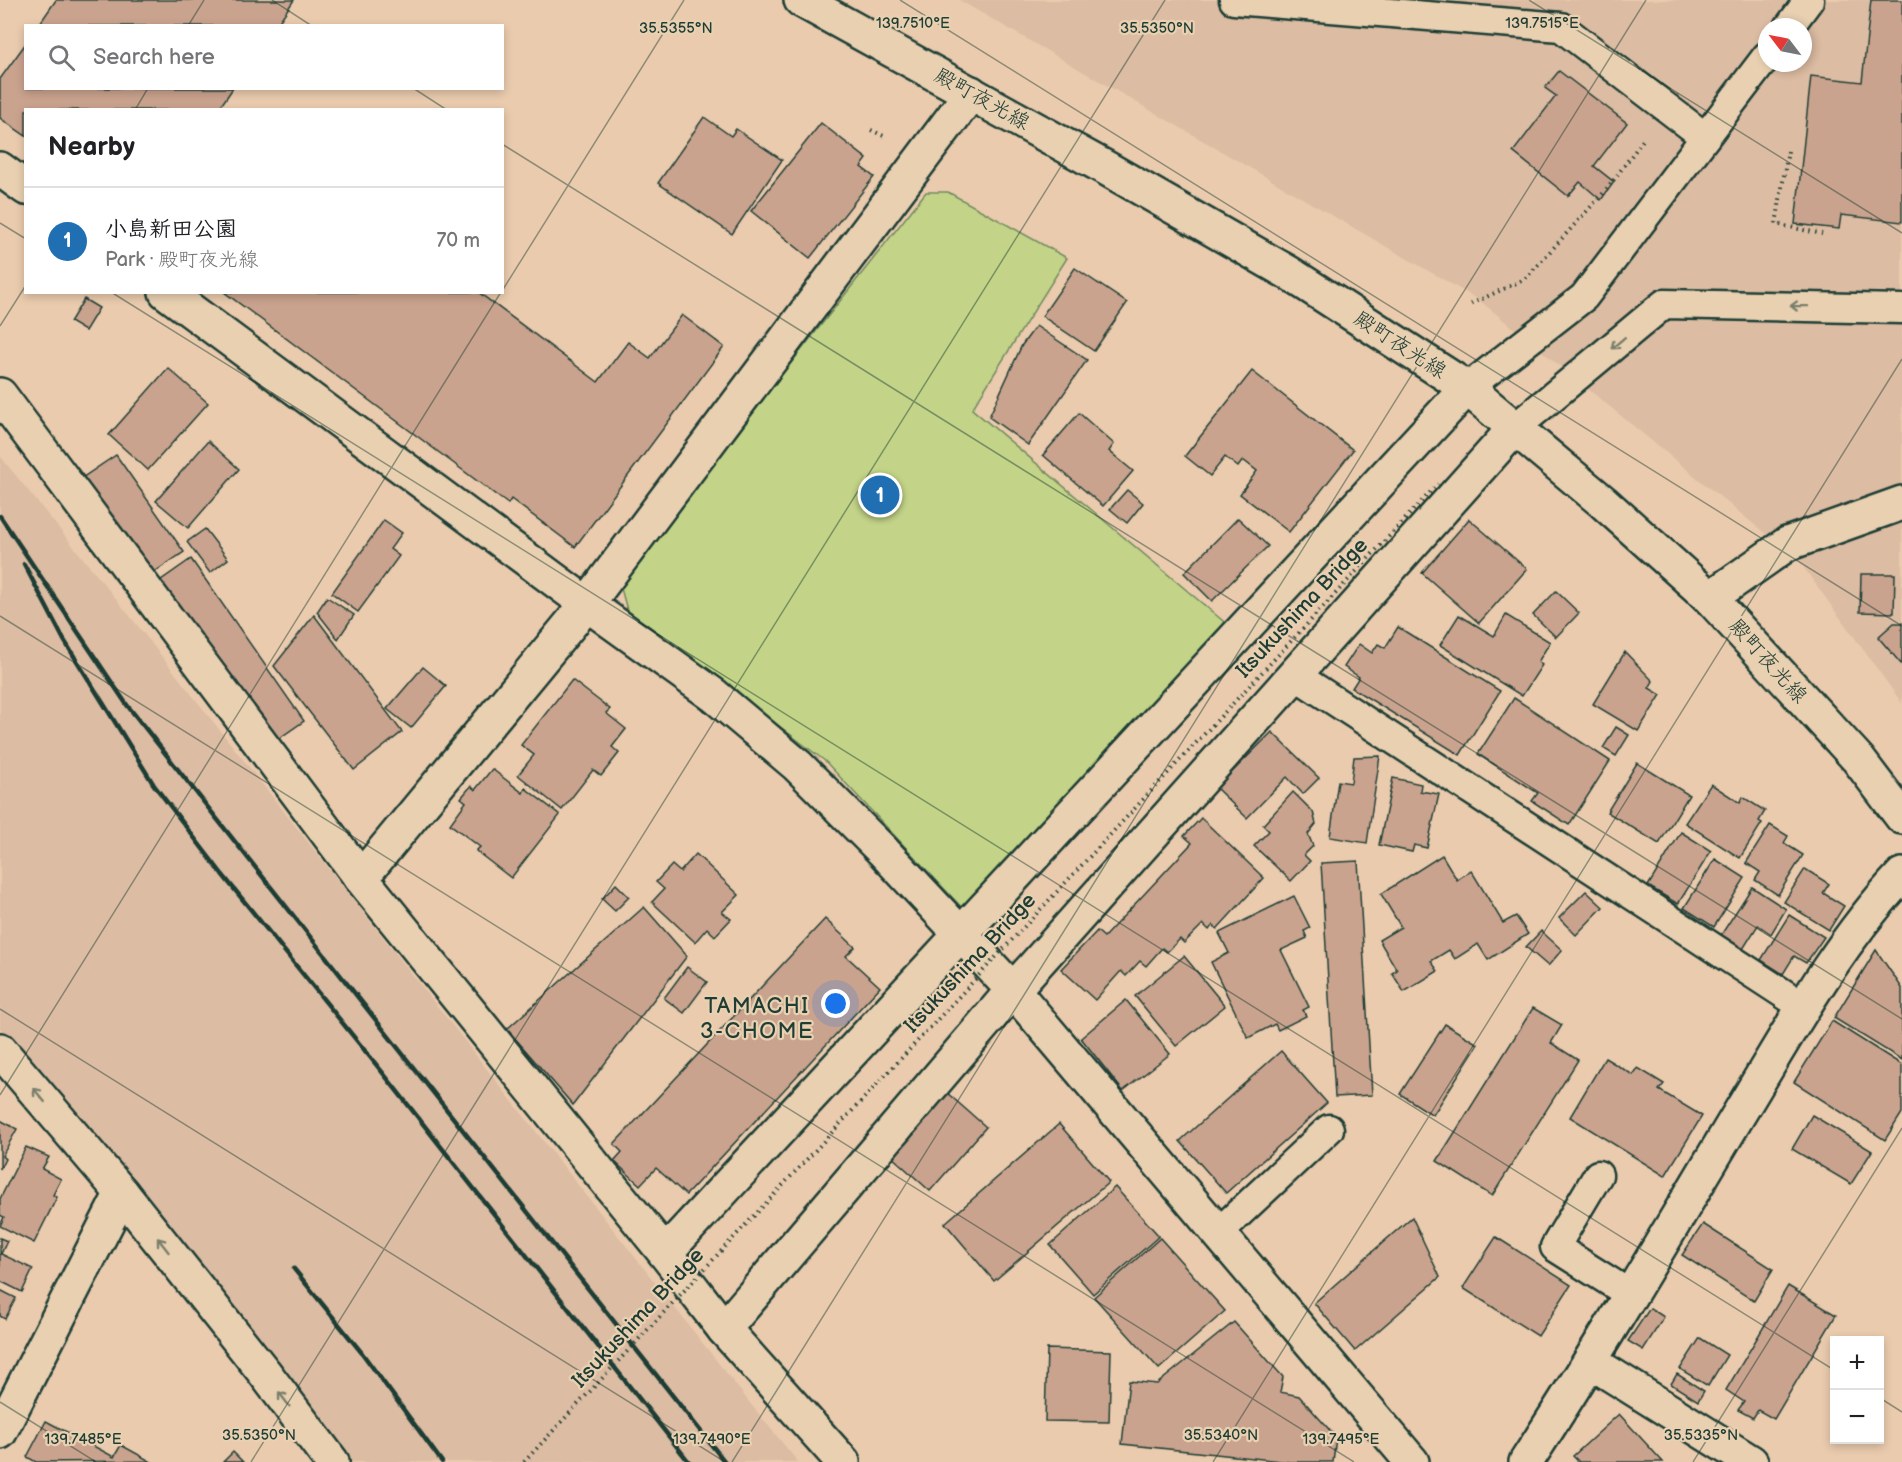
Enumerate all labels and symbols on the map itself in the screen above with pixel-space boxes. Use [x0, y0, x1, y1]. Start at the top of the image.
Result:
text: 139.7510°E [876, 14, 950, 33]
text: 139.7515°E [1505, 14, 1579, 33]
north arrow [1758, 18, 1812, 72]
text: 35.5355°N [639, 19, 713, 38]
text: 35.5350°N [1120, 19, 1194, 38]
street label: 殿町夜光線 [930, 63, 1034, 135]
one-way arrow [1789, 301, 1809, 312]
street label: 殿町夜光線 [1349, 306, 1451, 384]
one-way arrow [1610, 336, 1626, 349]
pin: 1 [860, 472, 900, 518]
street label: Itsukushima Bridge [1231, 533, 1373, 683]
street label: 殿町夜光線 [1724, 614, 1812, 708]
street label: Itsukushima Bridge [899, 888, 1041, 1038]
your location [821, 989, 850, 1018]
district label: TAMACHI 3-CHOME [700, 993, 814, 1045]
one-way arrow [32, 1088, 46, 1103]
one-way arrow [157, 1238, 170, 1254]
street label: Itsukushima Bridge [567, 1243, 709, 1393]
one-way arrow [278, 1391, 290, 1407]
text: 35.5350°N [222, 1426, 296, 1445]
text: 35.5340°N [1184, 1426, 1258, 1445]
text: 35.5335°N [1664, 1426, 1738, 1445]
text: 139.7485°E [44, 1430, 122, 1449]
text: 139.7490°E [673, 1430, 751, 1449]
text: 139.7495°E [1302, 1430, 1380, 1449]

